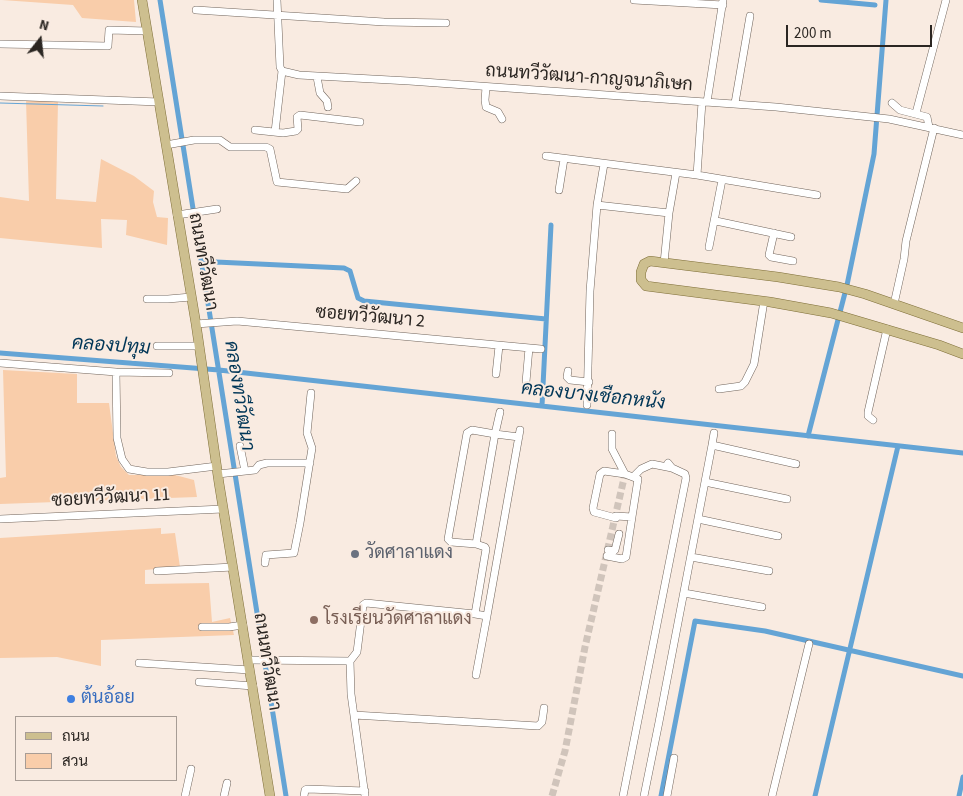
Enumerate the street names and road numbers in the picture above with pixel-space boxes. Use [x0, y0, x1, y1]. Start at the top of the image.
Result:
street label: ถนนทวีวัฒนา-กาญจนาภิเษก [485, 61, 693, 97]
street label: ถนนทวีวัฒนา [183, 211, 221, 313]
street label: ซอยทวีวัฒนา 2 [314, 302, 426, 334]
street label: ซอยทวีวัฒนา 11 [51, 485, 171, 513]
street label: ถนนทวีวัฒนา [248, 612, 284, 712]

